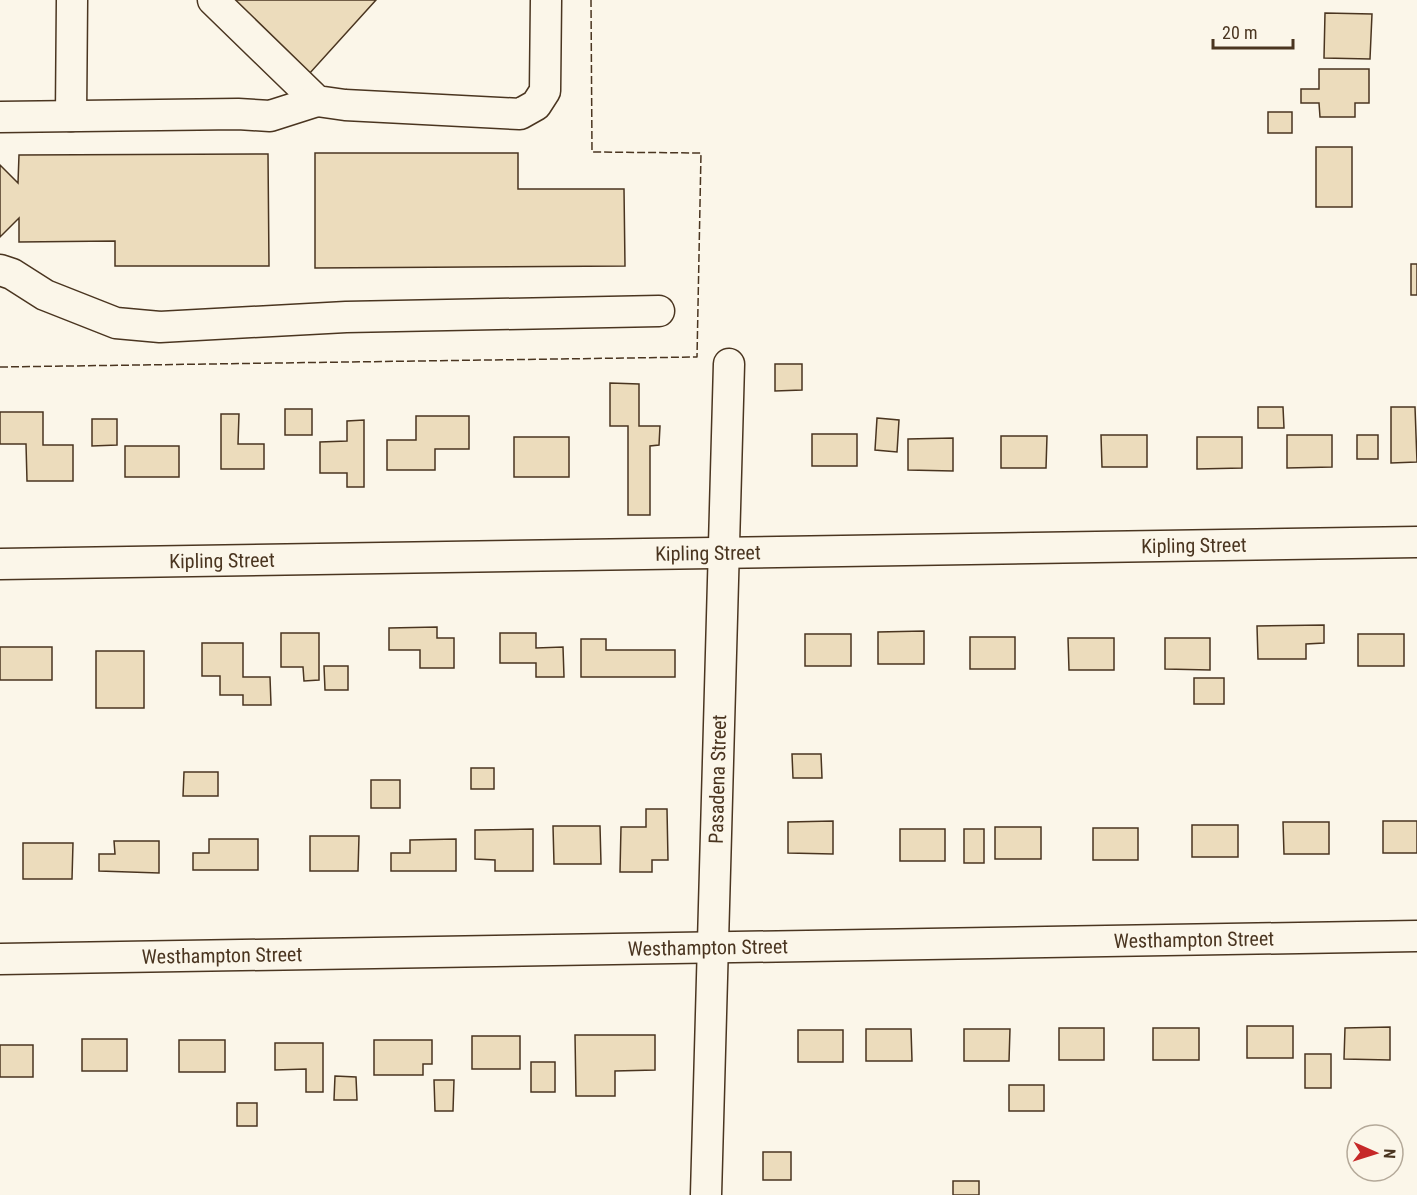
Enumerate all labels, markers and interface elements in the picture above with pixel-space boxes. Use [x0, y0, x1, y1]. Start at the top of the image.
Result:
scale bar [1213, 12, 1292, 50]
text: 20 m [1222, 22, 1257, 43]
street label: Kipling Street [1141, 533, 1247, 558]
street label: Kipling Street [655, 540, 761, 566]
street label: Kipling Street [169, 548, 275, 573]
street label: Pasadena Street [704, 714, 731, 844]
street label: Westhampton Street [1113, 926, 1274, 953]
street label: Westhampton Street [627, 934, 788, 961]
street label: Westhampton Street [142, 942, 302, 969]
north arrow [1345, 1123, 1405, 1183]
text: N [1380, 1148, 1399, 1159]

